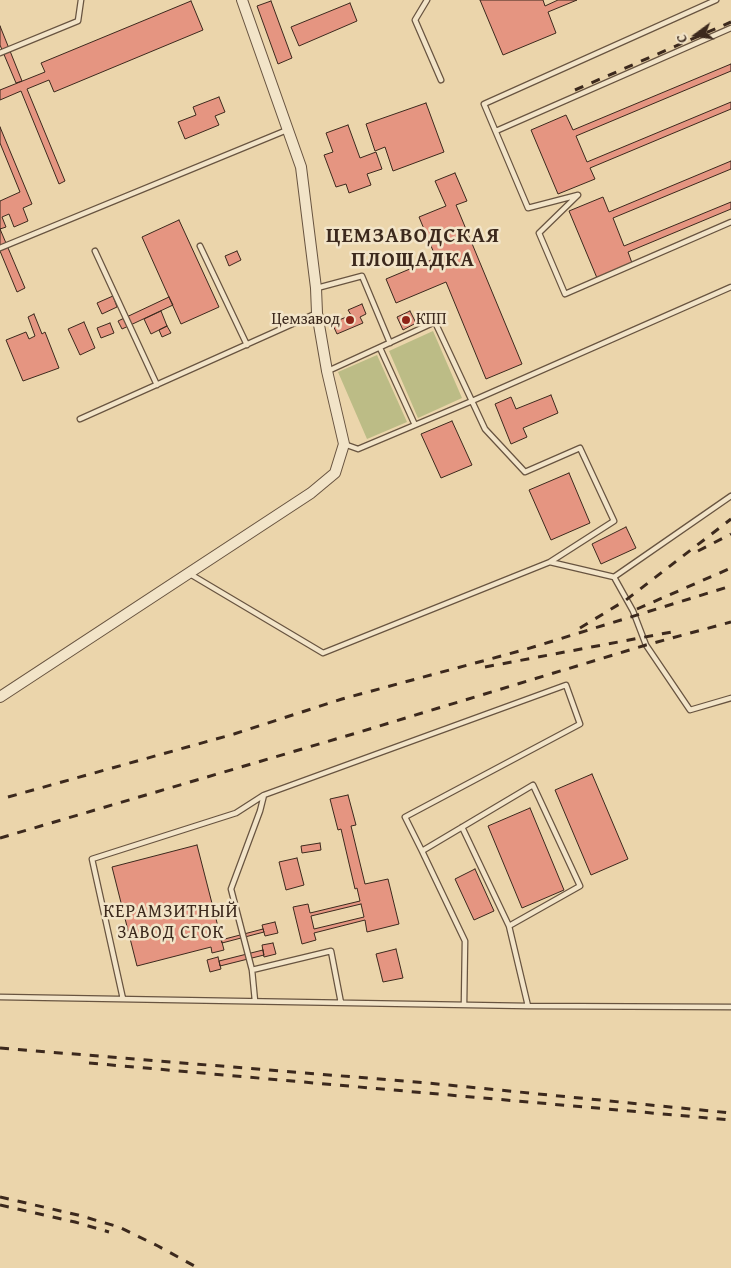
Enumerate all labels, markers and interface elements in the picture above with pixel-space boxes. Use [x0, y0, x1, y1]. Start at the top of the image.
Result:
north arrow [671, 10, 721, 60]
text: С [671, 32, 692, 45]
district label: ЦЕМЗАВОДСКАЯ ПЛОЩАДКА [325, 224, 501, 274]
place label: Цемзавод [272, 310, 340, 330]
place label: КПП [416, 310, 446, 330]
marker: Цемзавод [344, 314, 356, 326]
marker: КПП [400, 314, 412, 326]
district label: КЕРАМЗИТНЫЙ ЗАВОД СГОК [102, 901, 240, 944]

